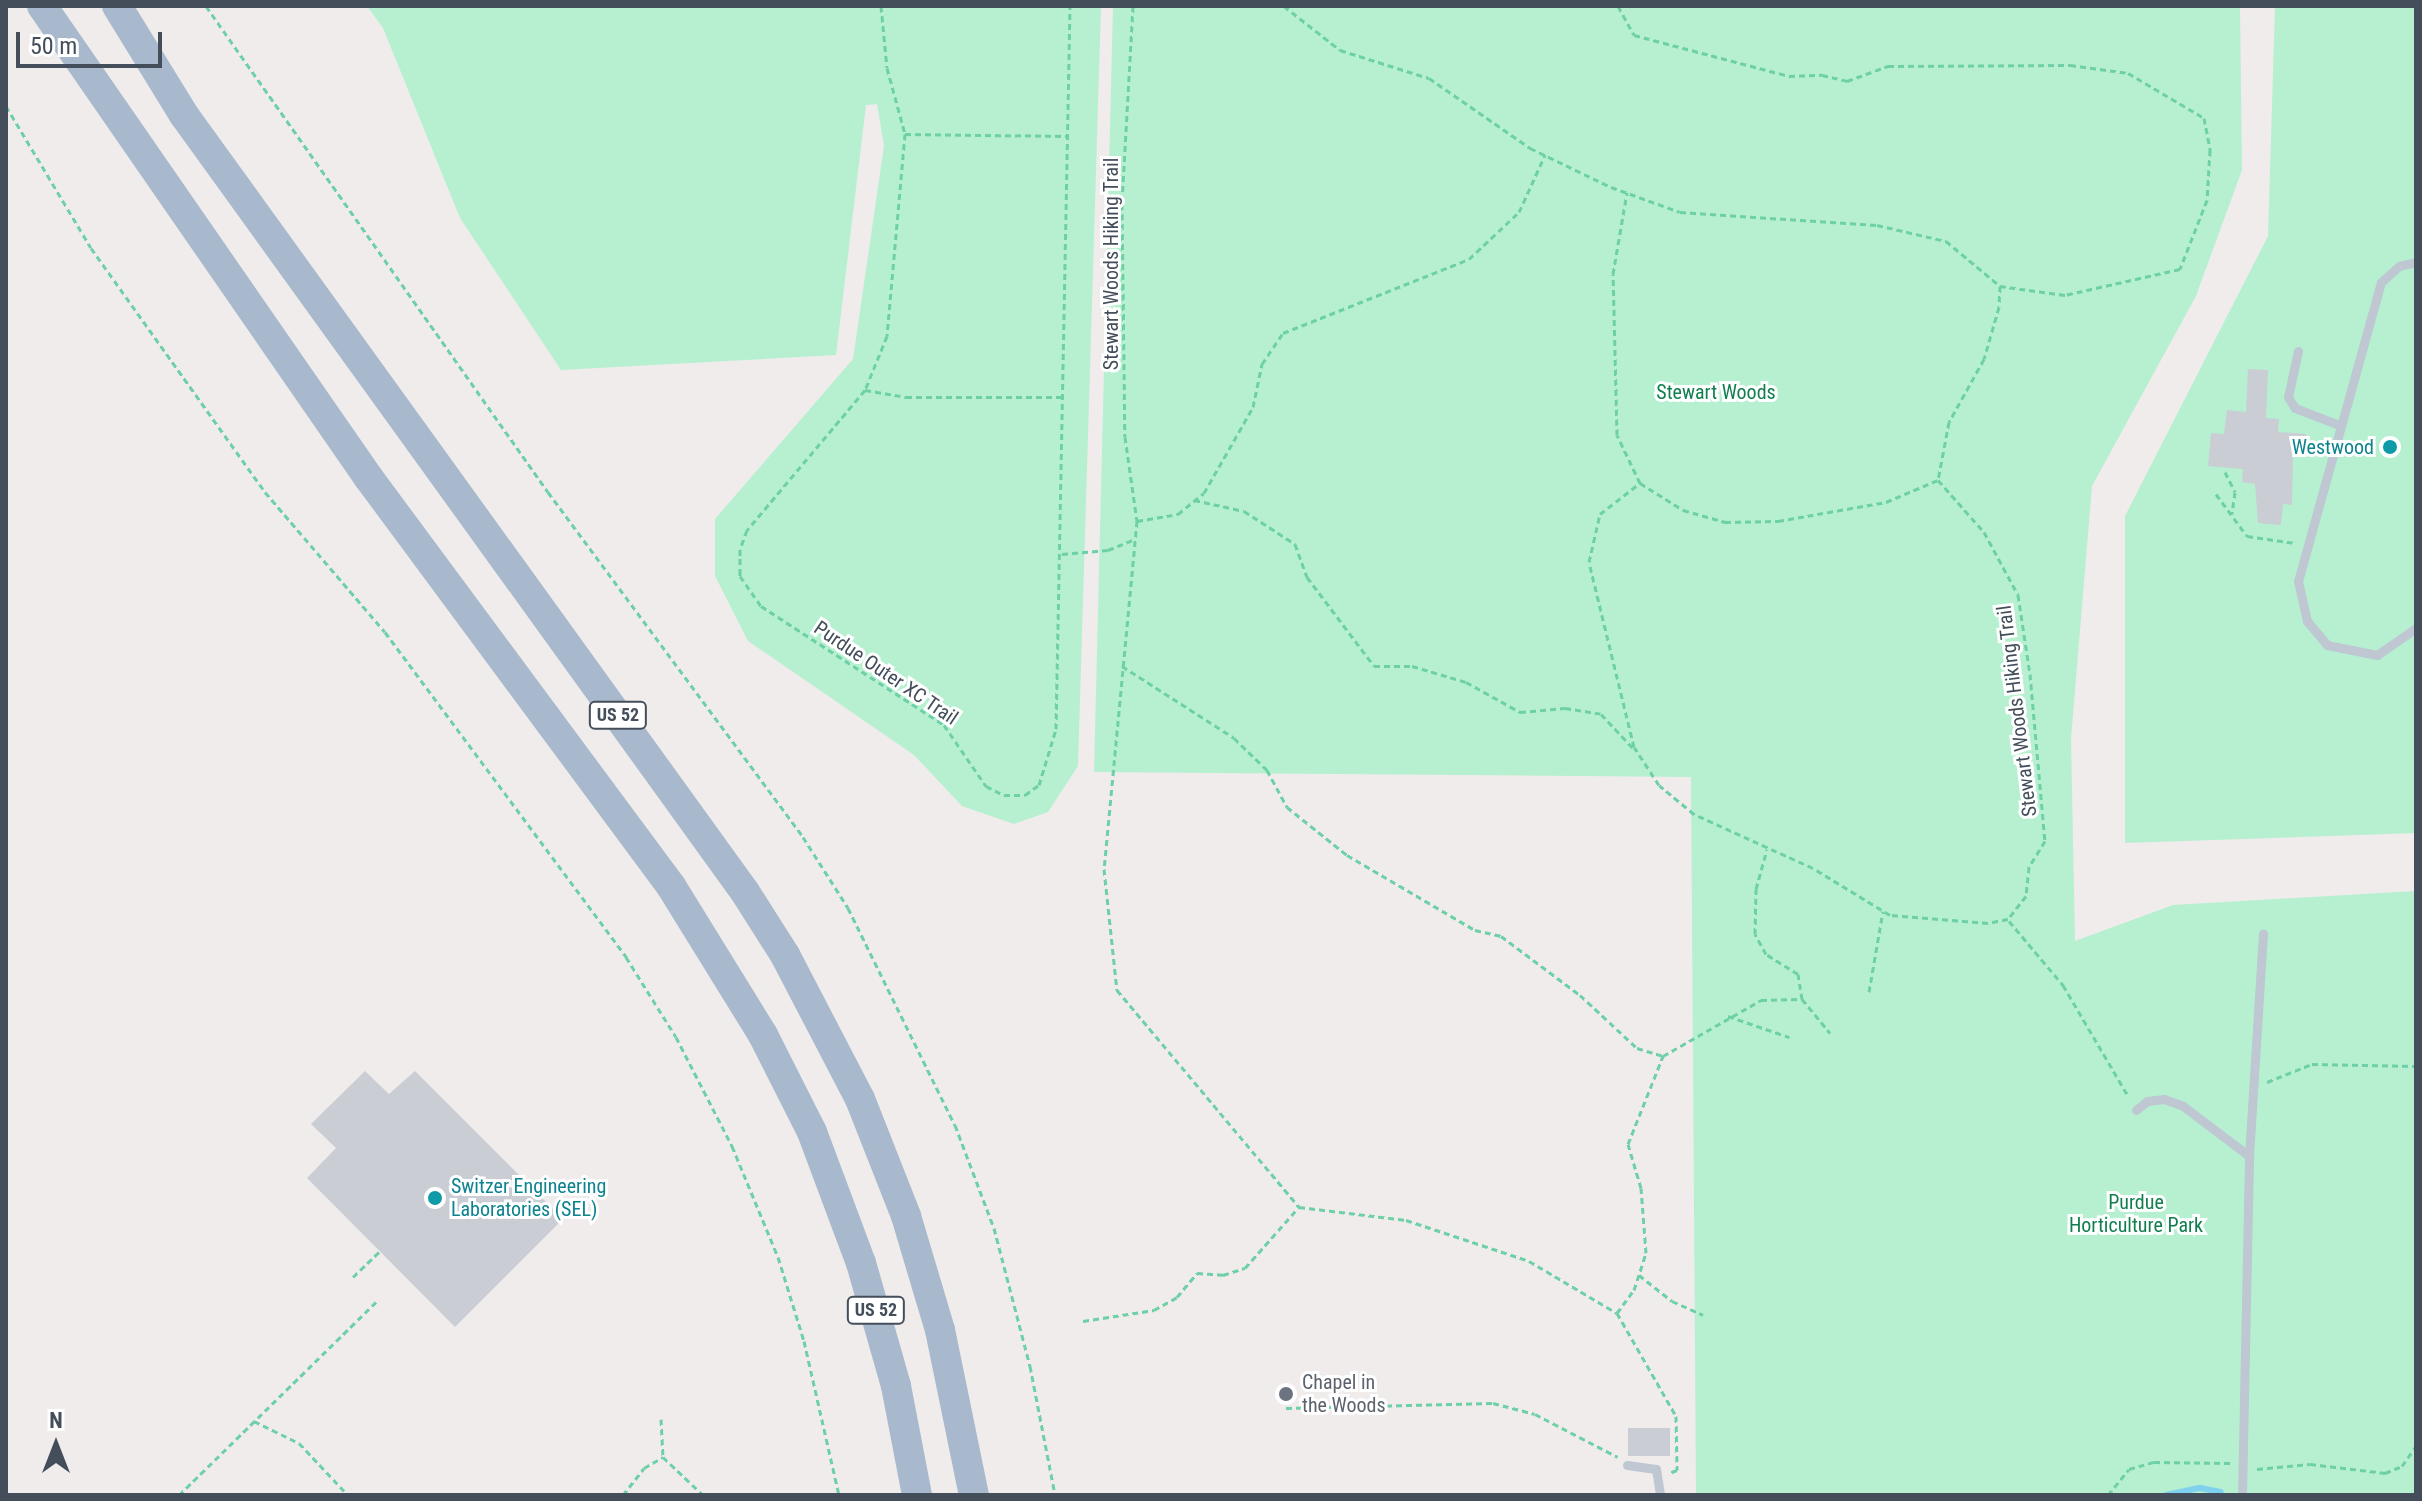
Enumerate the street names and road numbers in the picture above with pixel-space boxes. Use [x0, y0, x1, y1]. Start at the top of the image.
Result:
street label: Stewart Woods Hiking Trail [1099, 158, 1123, 370]
street label: Stewart Woods Hiking Trail [1992, 604, 2042, 818]
street label: Purdue Outer XC Trail [809, 616, 963, 730]
road number: US 52 [588, 701, 648, 729]
road number: US 52 [846, 1296, 906, 1324]

